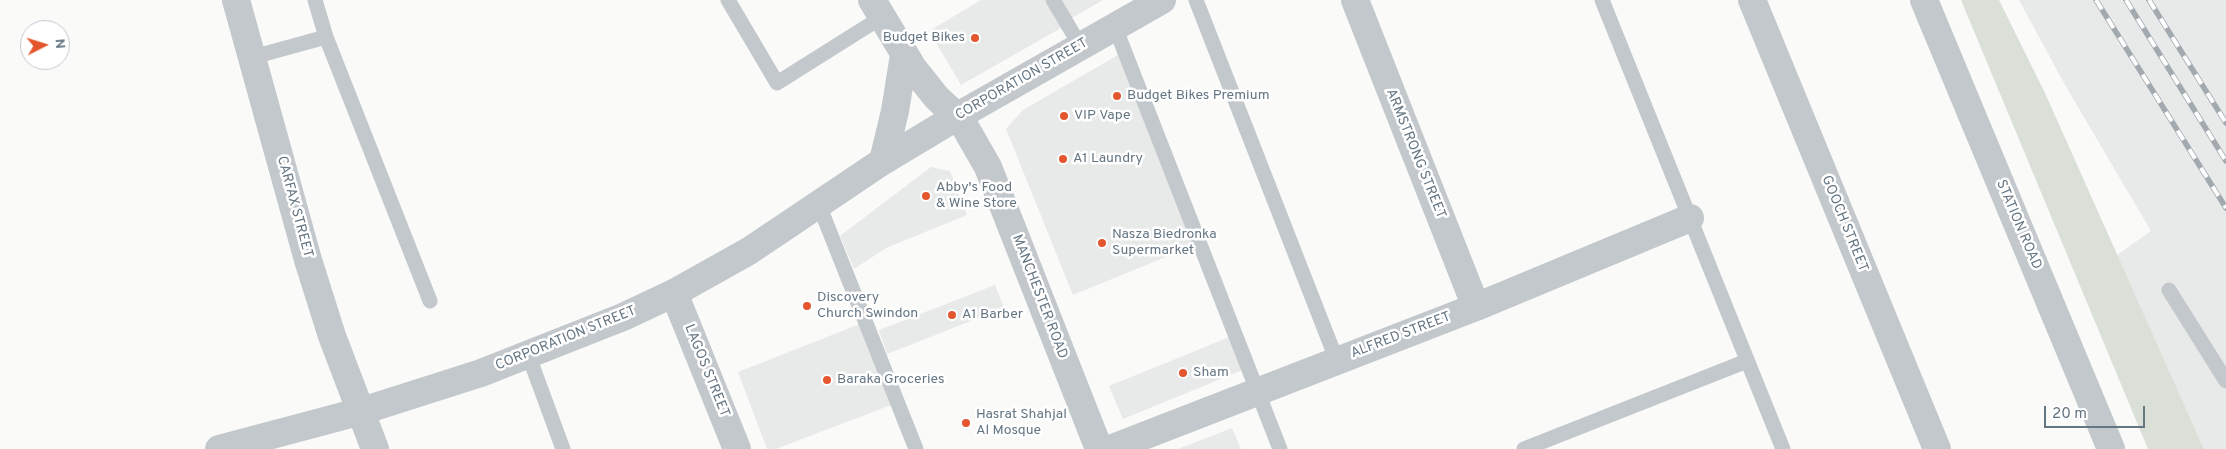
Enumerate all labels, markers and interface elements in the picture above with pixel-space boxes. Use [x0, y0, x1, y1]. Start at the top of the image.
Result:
north arrow [20, 20, 70, 70]
place label: Budget Bikes [883, 30, 965, 46]
marker: Budget Bikes [969, 32, 981, 44]
street label: CORPORATION STREET [953, 35, 1091, 125]
text: N [51, 38, 68, 49]
street label: ARMSTRONG STREET [1381, 87, 1449, 221]
place label: Budget Bikes Premium [1127, 88, 1269, 104]
marker: Budget Bikes Premium [1111, 90, 1123, 102]
place label: VIP Vape [1074, 108, 1130, 124]
marker: VIP Vape [1058, 110, 1070, 122]
place label: A1 Laundry [1073, 151, 1143, 167]
marker: A1 Laundry [1057, 153, 1069, 165]
street label: CARFAX STREET [272, 154, 316, 260]
street label: GOOCH STREET [1817, 173, 1871, 275]
street label: STATION ROAD [1992, 178, 2044, 272]
place label: Abby's Food & Wine Store [936, 180, 1017, 212]
marker: Abby's Food & Wine Store [920, 190, 932, 202]
place label: Nasza Biedronka Supermarket [1112, 227, 1217, 260]
street label: MANCHESTER ROAD [1008, 232, 1070, 362]
marker: Nasza Biedronka Supermarket [1096, 237, 1108, 249]
place label: Discovery Church Swindon [817, 290, 918, 322]
marker: Discovery Church Swindon [801, 300, 813, 312]
street label: CORPORATION STREET [493, 303, 639, 375]
place label: A1 Barber [962, 307, 1023, 323]
marker: A1 Barber [946, 309, 958, 321]
street label: ALFRED STREET [1349, 309, 1453, 363]
street label: LAGOS STREET [680, 322, 732, 420]
place label: Sham [1193, 365, 1229, 381]
marker: Sham [1177, 367, 1189, 379]
place label: Baraka Groceries [837, 372, 945, 388]
marker: Baraka Groceries [821, 374, 833, 386]
scale bar [2046, 396, 2147, 428]
text: 20 m [2052, 405, 2087, 424]
place label: Hasrat Shahjal Al Mosque [976, 407, 1067, 440]
marker: Hasrat Shahjal Al Mosque [960, 417, 972, 429]

